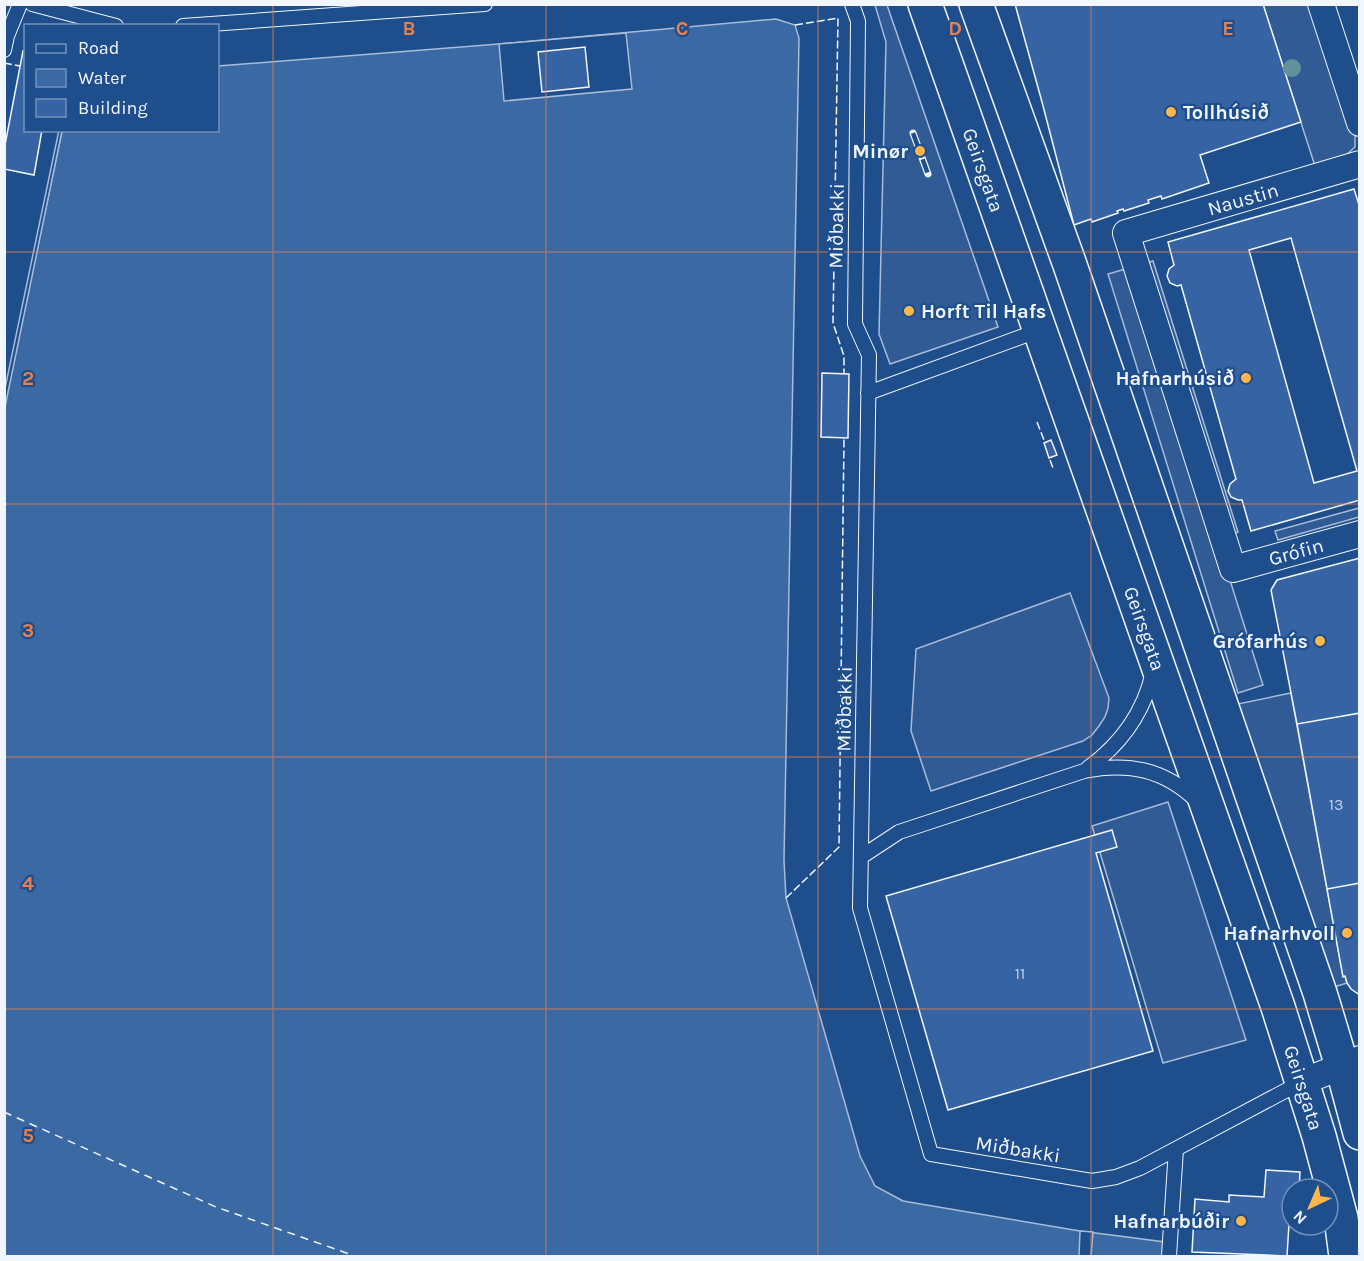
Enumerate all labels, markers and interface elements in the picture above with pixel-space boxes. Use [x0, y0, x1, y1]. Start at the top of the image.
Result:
text: B [403, 17, 415, 40]
text: C [676, 17, 688, 40]
text: D [948, 17, 962, 40]
text: E [1222, 17, 1234, 40]
legend [24, 24, 219, 132]
text: Road [78, 37, 119, 59]
text: Water [78, 67, 126, 89]
text: Building [78, 97, 148, 119]
place label: Tollhúsið [1183, 101, 1269, 124]
marker: Tollhúsið [1164, 105, 1178, 119]
street label: Geirsgata [958, 125, 1008, 215]
place label: Minør [852, 140, 908, 163]
marker: Minør [913, 144, 927, 158]
street label: Naustin [1205, 178, 1281, 221]
street label: Miðbakki [824, 183, 849, 269]
place label: Horft Til Hafs [921, 300, 1046, 323]
marker: Horft Til Hafs [902, 304, 916, 318]
text: 2 [22, 367, 34, 390]
place label: Hafnarhúsið [1115, 367, 1234, 390]
marker: Hafnarhúsið [1239, 371, 1253, 385]
street label: Grófin [1266, 534, 1326, 571]
street label: Geirsgata [1119, 583, 1170, 674]
text: 3 [22, 619, 34, 642]
place label: Grófarhús [1213, 630, 1308, 653]
marker: Grófarhús [1313, 634, 1327, 648]
street label: Miðbakki [832, 666, 857, 752]
house number: 13 [1329, 795, 1343, 814]
text: 4 [22, 872, 34, 895]
place label: Hafnarhvoll [1223, 922, 1335, 945]
marker: Hafnarhvoll [1340, 926, 1354, 940]
house number: 11 [1015, 964, 1025, 983]
street label: Geirsgata [1279, 1043, 1327, 1133]
text: 5 [22, 1124, 34, 1147]
street label: Miðbakki [974, 1131, 1062, 1168]
north arrow [1280, 1177, 1340, 1237]
text: N [1289, 1207, 1311, 1228]
place label: Hafnarbúðir [1113, 1210, 1229, 1233]
marker: Hafnarbúðir [1234, 1214, 1248, 1228]

